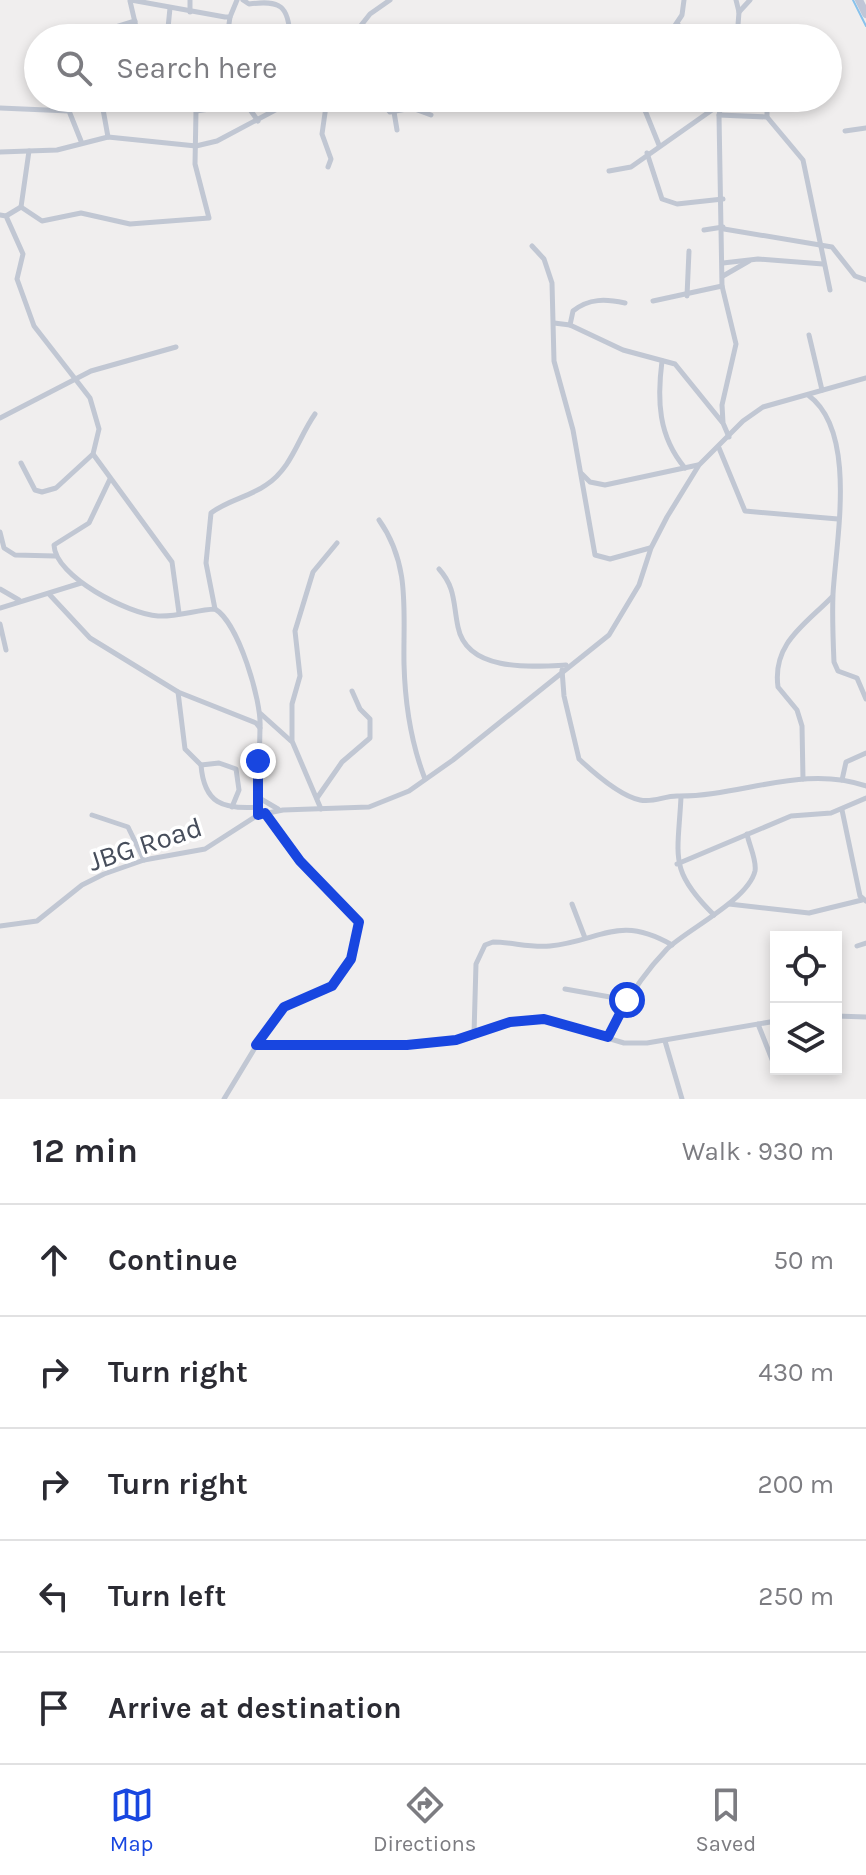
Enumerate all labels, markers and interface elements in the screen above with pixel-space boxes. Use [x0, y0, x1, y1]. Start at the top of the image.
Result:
search box [24, 24, 842, 112]
icon: search [52, 46, 96, 90]
text: Search here [116, 50, 277, 86]
route end [240, 743, 276, 779]
street label: JBG Road [84, 810, 206, 878]
map controls [770, 931, 842, 1075]
button: locate [770, 931, 842, 1003]
route start [609, 982, 645, 1018]
button: layers [770, 1003, 842, 1075]
text: 12 min [32, 1131, 138, 1171]
text: Walk · 930 m [682, 1136, 834, 1167]
icon: ahead [32, 1238, 76, 1282]
text: Continue [108, 1242, 238, 1278]
text: 50 m [773, 1245, 834, 1276]
icon: right [32, 1350, 76, 1394]
text: Turn right [108, 1354, 248, 1390]
text: 430 m [758, 1357, 834, 1388]
icon: right [32, 1462, 76, 1506]
text: Turn right [108, 1466, 248, 1502]
text: 200 m [758, 1469, 834, 1500]
icon: left [32, 1574, 76, 1618]
text: Turn left [108, 1578, 226, 1614]
text: 250 m [758, 1581, 834, 1612]
icon: arrive [32, 1686, 76, 1730]
text: Arrive at destination [108, 1690, 402, 1726]
tab: Map [110, 1783, 154, 1857]
tab: Directions [373, 1783, 476, 1857]
tab: Saved [696, 1783, 756, 1857]

